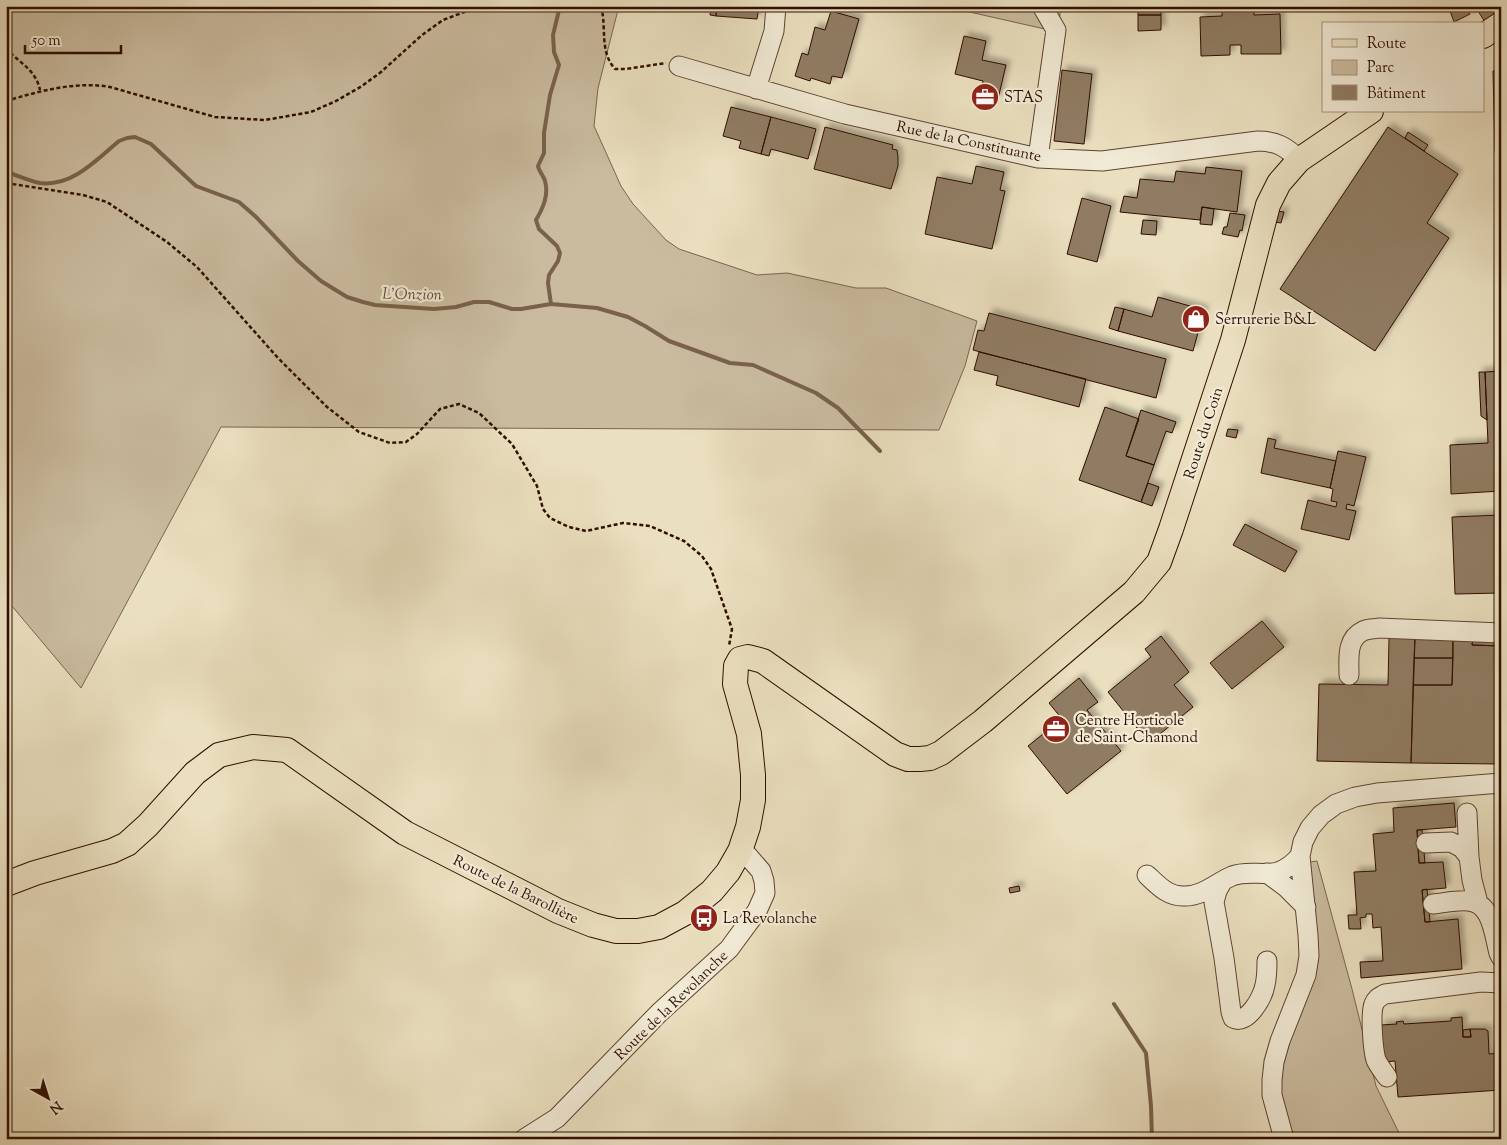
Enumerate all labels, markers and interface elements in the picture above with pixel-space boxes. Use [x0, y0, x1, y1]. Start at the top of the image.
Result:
scale bar [25, 22, 121, 54]
legend [1322, 22, 1484, 112]
text: 50 m [31, 31, 61, 52]
text: Route [1367, 34, 1406, 55]
text: Parc [1367, 58, 1395, 79]
office icon: STAS [970, 82, 1000, 112]
text: Bâtiment [1367, 84, 1426, 105]
place label: STAS [1004, 88, 1043, 109]
street label: Rue de la Constituante [894, 117, 1043, 168]
water label: L'Onzion [382, 283, 443, 308]
shop icon: Serrurerie B&L [1181, 304, 1211, 334]
place label: Serrurerie B&L [1215, 310, 1316, 331]
street label: Route du Coin [1180, 385, 1229, 482]
place label: Centre Horticole de Saint-Chamond [1075, 711, 1199, 749]
office icon: Centre Horticole de Saint-Chamond [1041, 714, 1071, 744]
street label: Route de la Barollière [449, 851, 582, 930]
bus stop icon: La Revolanche [689, 903, 719, 933]
place label: La Revolanche [723, 909, 817, 930]
street label: Route de la Revolanche [611, 946, 733, 1066]
north arrow [22, 1072, 72, 1122]
text: N [44, 1095, 66, 1118]

